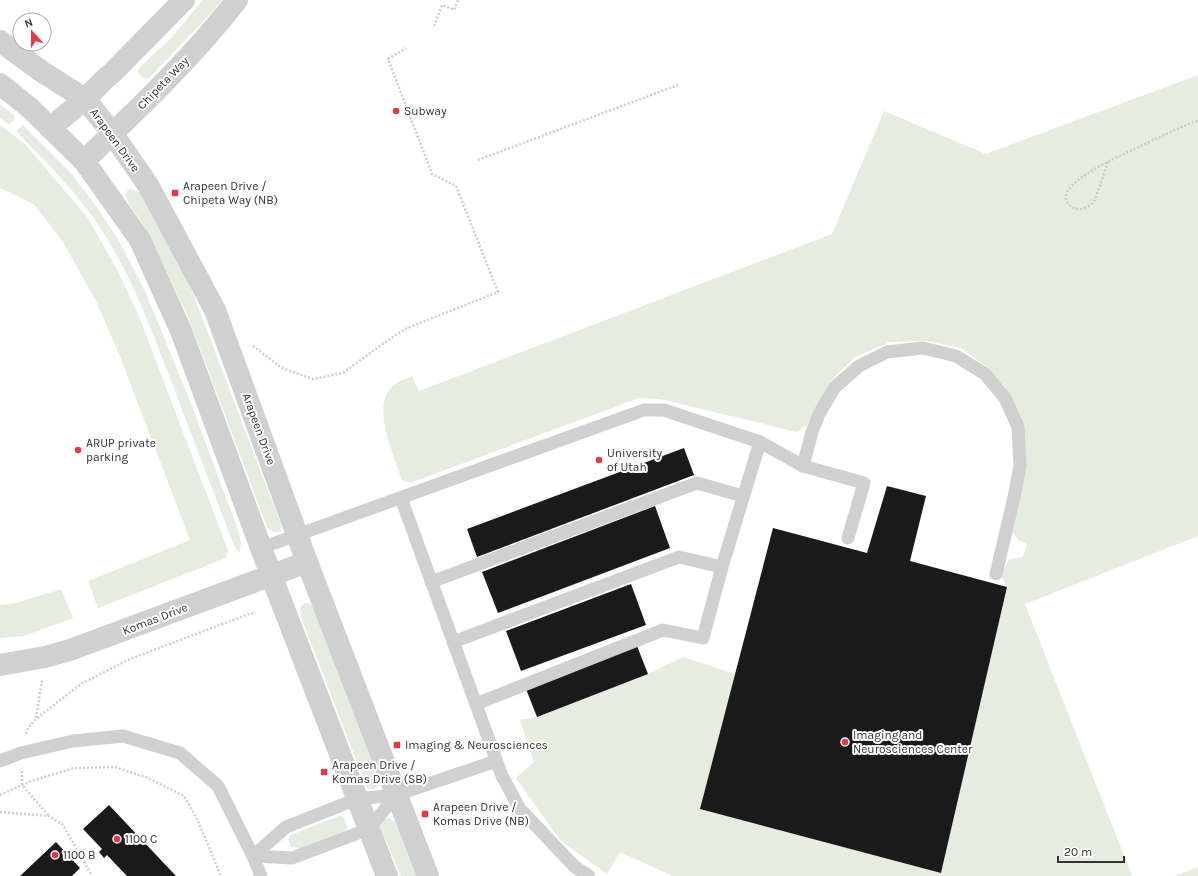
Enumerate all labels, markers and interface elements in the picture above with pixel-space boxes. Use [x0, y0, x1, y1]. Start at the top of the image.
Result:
north arrow [12, 12, 52, 52]
text: N [23, 16, 35, 31]
street label: Chipeta Way [134, 53, 192, 112]
place label: Subway [404, 104, 447, 118]
street label: Arapeen Drive [87, 105, 143, 175]
marker: Subway [391, 106, 401, 116]
place label: Arapeen Drive / Chipeta Way (NB) [183, 179, 278, 207]
marker: Arapeen Drive / Chipeta Way (NB) [170, 188, 180, 198]
street label: Arapeen Drive [240, 391, 278, 467]
place label: ARUP private parking [86, 436, 156, 464]
marker: ARUP private parking [73, 445, 83, 455]
place label: University of Utah [607, 446, 663, 474]
marker: University of Utah [594, 455, 604, 465]
street label: Komas Drive [120, 600, 190, 638]
place label: Imaging and Neurosciences Center [853, 728, 973, 756]
marker: Imaging and Neurosciences Center [840, 737, 850, 747]
place label: Imaging & Neurosciences [405, 738, 548, 752]
marker: Imaging & Neurosciences [392, 740, 402, 750]
place label: Arapeen Drive / Komas Drive (SB) [332, 758, 427, 786]
marker: Arapeen Drive / Komas Drive (SB) [319, 767, 329, 777]
place label: Arapeen Drive / Komas Drive (NB) [433, 800, 529, 828]
marker: Arapeen Drive / Komas Drive (NB) [420, 809, 430, 819]
place label: 1100 C [125, 832, 157, 846]
marker: 1100 C [112, 834, 122, 844]
scale bar [1058, 838, 1124, 864]
text: 20 m [1064, 845, 1092, 859]
place label: 1100 B [63, 848, 95, 862]
marker: 1100 B [50, 850, 60, 860]

